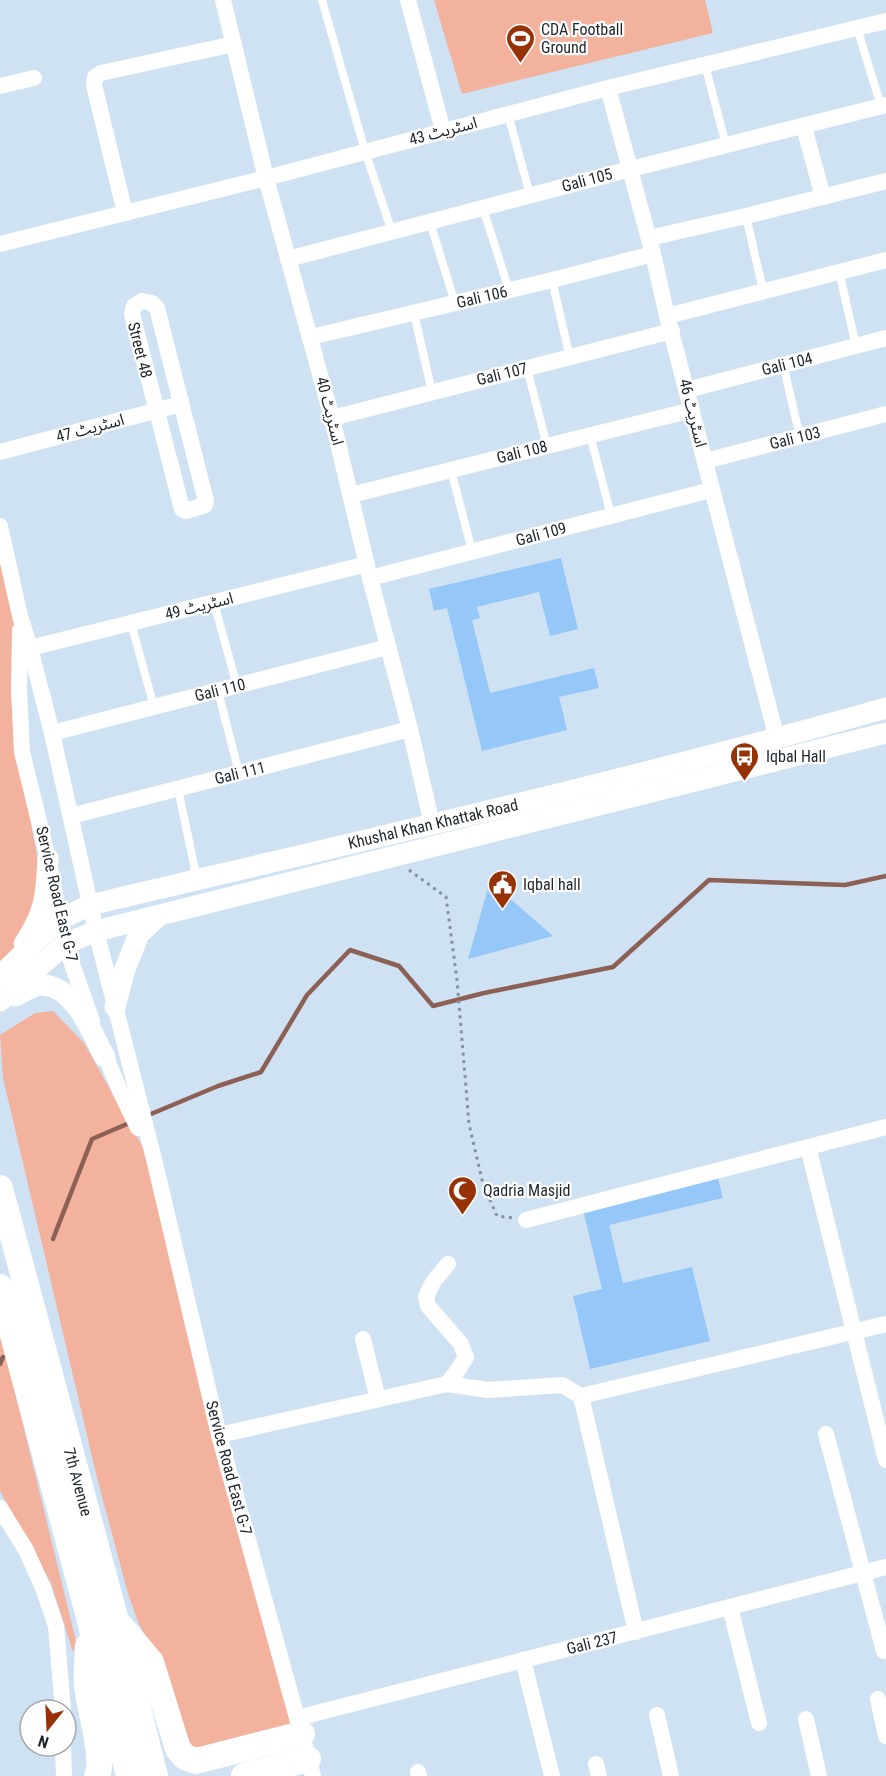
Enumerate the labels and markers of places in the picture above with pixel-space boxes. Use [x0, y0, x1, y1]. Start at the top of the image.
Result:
place label: CDA Football Ground [541, 20, 623, 57]
sports icon: CDA Football Ground [504, 22, 536, 64]
bus stop icon: Iqbal Hall [729, 740, 761, 782]
place label: Iqbal Hall [766, 747, 826, 766]
public building icon: Iqbal hall [486, 868, 518, 910]
place label: Iqbal hall [523, 875, 581, 894]
mosque icon: Qadria Masjid [446, 1174, 478, 1216]
place label: Qadria Masjid [483, 1181, 570, 1200]

